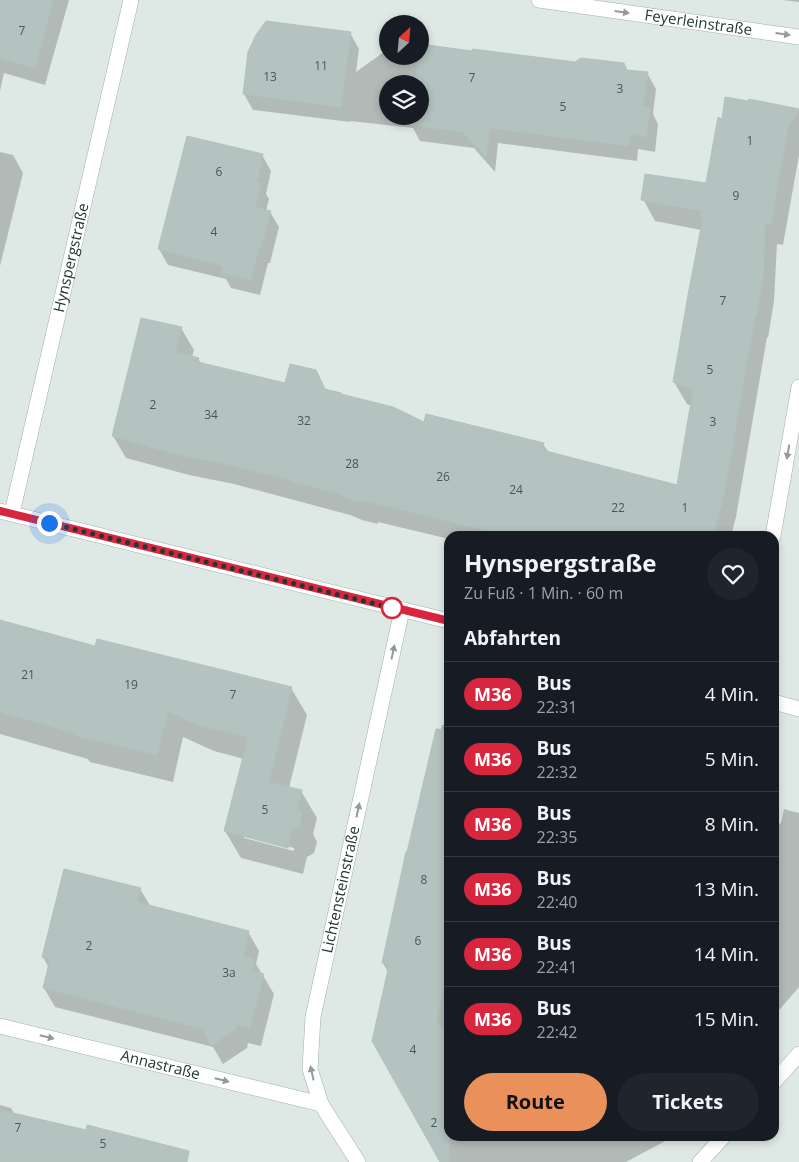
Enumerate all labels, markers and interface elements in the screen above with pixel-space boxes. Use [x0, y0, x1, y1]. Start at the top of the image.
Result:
street label: Feyerleinstraße [644, 4, 754, 39]
one-way arrow [614, 8, 630, 16]
north arrow [379, 15, 429, 65]
map controls [379, 15, 429, 125]
house number: 7 [19, 22, 26, 39]
one-way arrow [775, 31, 791, 39]
house number: 11 [314, 57, 328, 74]
house number: 13 [263, 68, 277, 85]
house number: 7 [469, 69, 476, 86]
button: layers [379, 75, 429, 125]
house number: 3 [617, 80, 624, 97]
house number: 5 [560, 98, 567, 115]
house number: 1 [747, 132, 753, 149]
house number: 6 [216, 163, 223, 180]
house number: 9 [733, 187, 740, 204]
street label: Hynspergstraße [48, 201, 93, 314]
house number: 4 [211, 223, 218, 240]
house number: 7 [720, 292, 727, 309]
house number: 5 [707, 361, 714, 378]
house number: 2 [150, 396, 157, 413]
house number: 34 [204, 406, 218, 423]
house number: 32 [297, 412, 311, 429]
house number: 3 [710, 413, 717, 430]
one-way arrow [783, 445, 791, 461]
house number: 28 [345, 455, 359, 472]
house number: 26 [436, 468, 450, 485]
house number: 24 [509, 481, 523, 498]
house number: 22 [611, 499, 625, 516]
house number: 1 [682, 499, 688, 516]
your location [37, 511, 62, 536]
text: Hynspergstraße [464, 546, 657, 579]
button: heart [707, 548, 759, 600]
text: Zu Fuß · 1 Min. · 60 m [464, 582, 623, 604]
unlabelled marker [381, 597, 403, 619]
text: Abfahrten [464, 625, 561, 651]
one-way arrow [389, 643, 397, 659]
house number: 21 [21, 666, 35, 683]
text: Bus [537, 670, 571, 696]
house number: 19 [124, 676, 138, 693]
text: 4 Min. [705, 681, 759, 707]
text: M36 [474, 682, 512, 706]
house number: 7 [230, 686, 237, 703]
text: 22:31 [537, 696, 577, 718]
text: Bus [537, 735, 571, 761]
text: 5 Min. [705, 746, 759, 772]
text: M36 [474, 747, 512, 771]
text: 22:32 [537, 761, 577, 783]
text: Bus [537, 800, 571, 826]
house number: 5 [262, 801, 269, 818]
one-way arrow [354, 803, 362, 818]
text: 8 Min. [705, 811, 759, 837]
text: M36 [474, 812, 512, 836]
street label: Lichtensteinstraße [316, 824, 364, 955]
text: 22:35 [537, 826, 577, 848]
text: Bus [537, 865, 571, 891]
house number: 8 [421, 871, 428, 888]
text: 13 Min. [694, 876, 759, 902]
text: M36 [474, 877, 512, 901]
text: 22:40 [537, 891, 577, 913]
text: Bus [537, 930, 571, 956]
house number: 6 [415, 932, 422, 949]
house number: 2 [86, 937, 93, 954]
text: 14 Min. [694, 941, 759, 967]
text: M36 [474, 942, 512, 966]
text: 22:41 [537, 956, 577, 978]
house number: 3a [222, 964, 236, 981]
text: Bus [537, 995, 571, 1021]
text: 15 Min. [694, 1006, 759, 1032]
text: M36 [474, 1007, 512, 1031]
text: 22:42 [537, 1021, 577, 1043]
one-way arrow [40, 1033, 55, 1041]
house number: 4 [410, 1041, 417, 1058]
street label: Annastraße [119, 1045, 202, 1083]
one-way arrow [308, 1065, 316, 1080]
button: Route [464, 1073, 607, 1131]
button: Tickets [617, 1073, 759, 1131]
one-way arrow [215, 1076, 230, 1084]
house number: 2 [431, 1114, 438, 1131]
house number: 7 [15, 1119, 22, 1136]
house number: 5 [100, 1135, 107, 1152]

